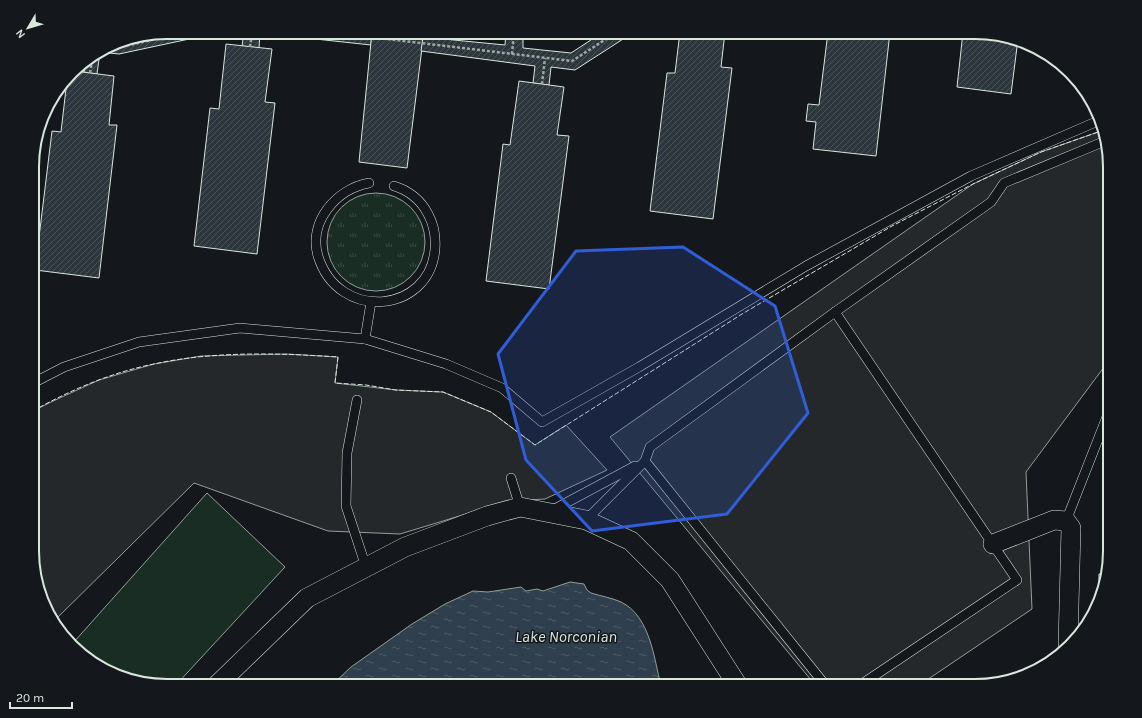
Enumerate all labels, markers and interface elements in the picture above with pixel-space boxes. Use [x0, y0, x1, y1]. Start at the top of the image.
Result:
north arrow [8, 8, 48, 48]
text: N [13, 27, 28, 41]
water label: Lake Norconian [515, 627, 617, 646]
scale bar [10, 684, 72, 710]
text: 20 m [16, 691, 44, 705]

